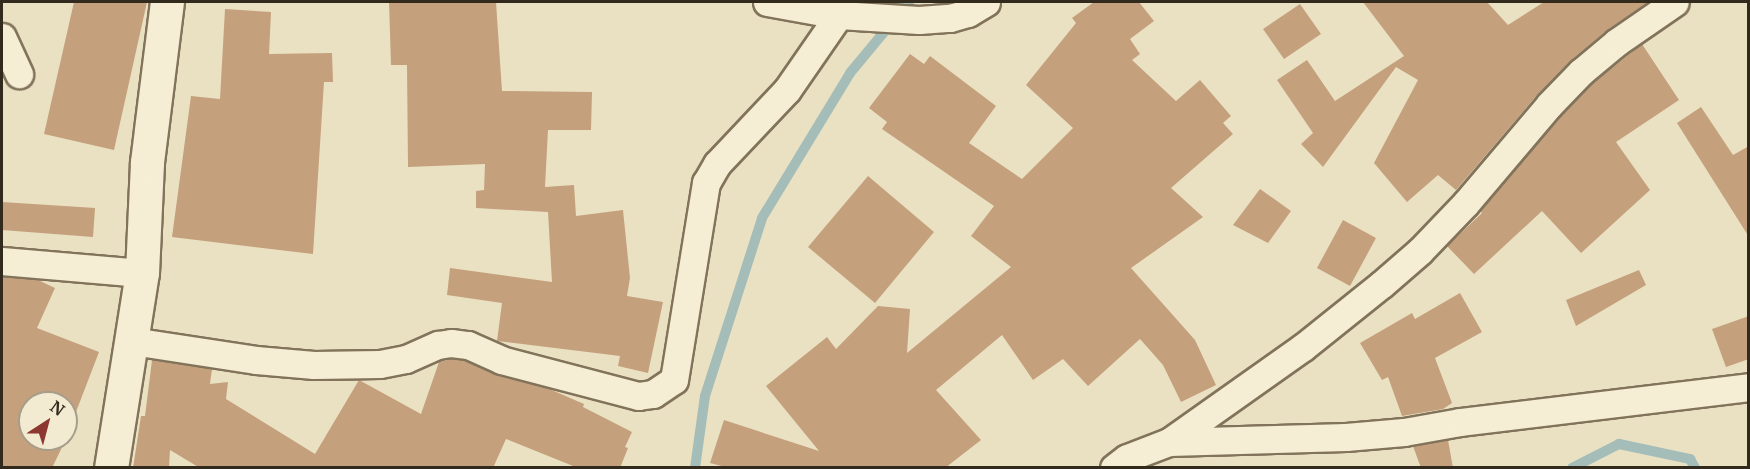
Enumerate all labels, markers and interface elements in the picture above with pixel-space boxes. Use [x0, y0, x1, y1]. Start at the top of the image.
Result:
north arrow [18, 391, 78, 451]
text: N [46, 396, 68, 420]

